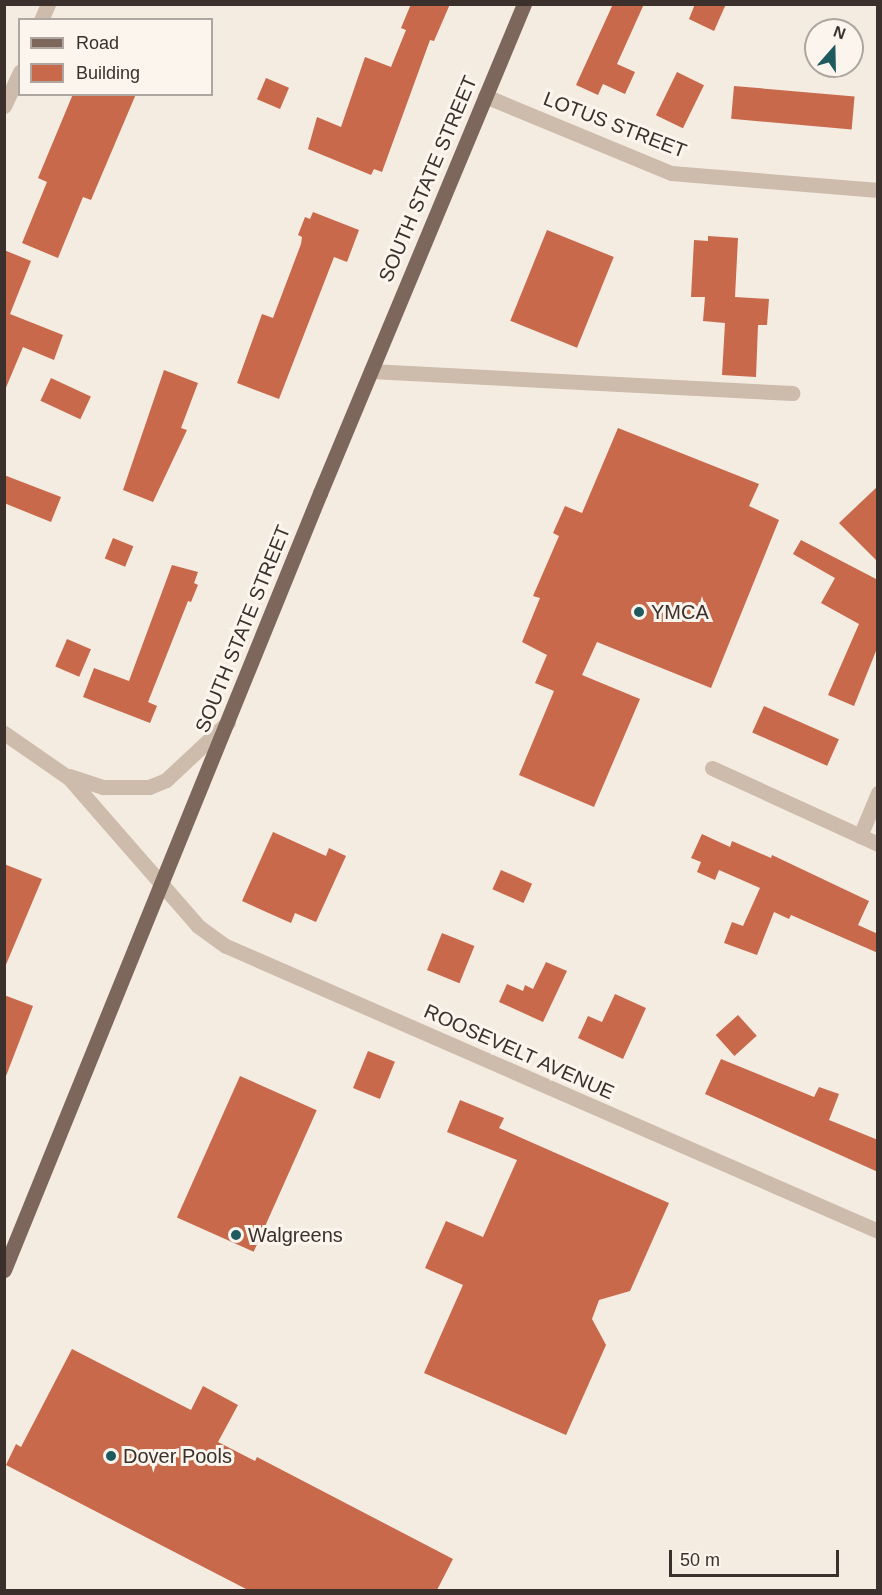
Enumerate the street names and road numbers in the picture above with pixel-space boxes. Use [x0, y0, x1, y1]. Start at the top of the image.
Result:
street label: SOUTH STATE STREET [374, 72, 482, 286]
street label: LOTUS STREET [540, 87, 690, 163]
street label: SOUTH STATE STREET [190, 522, 296, 736]
street label: ROOSEVELT AVENUE [420, 999, 618, 1105]

